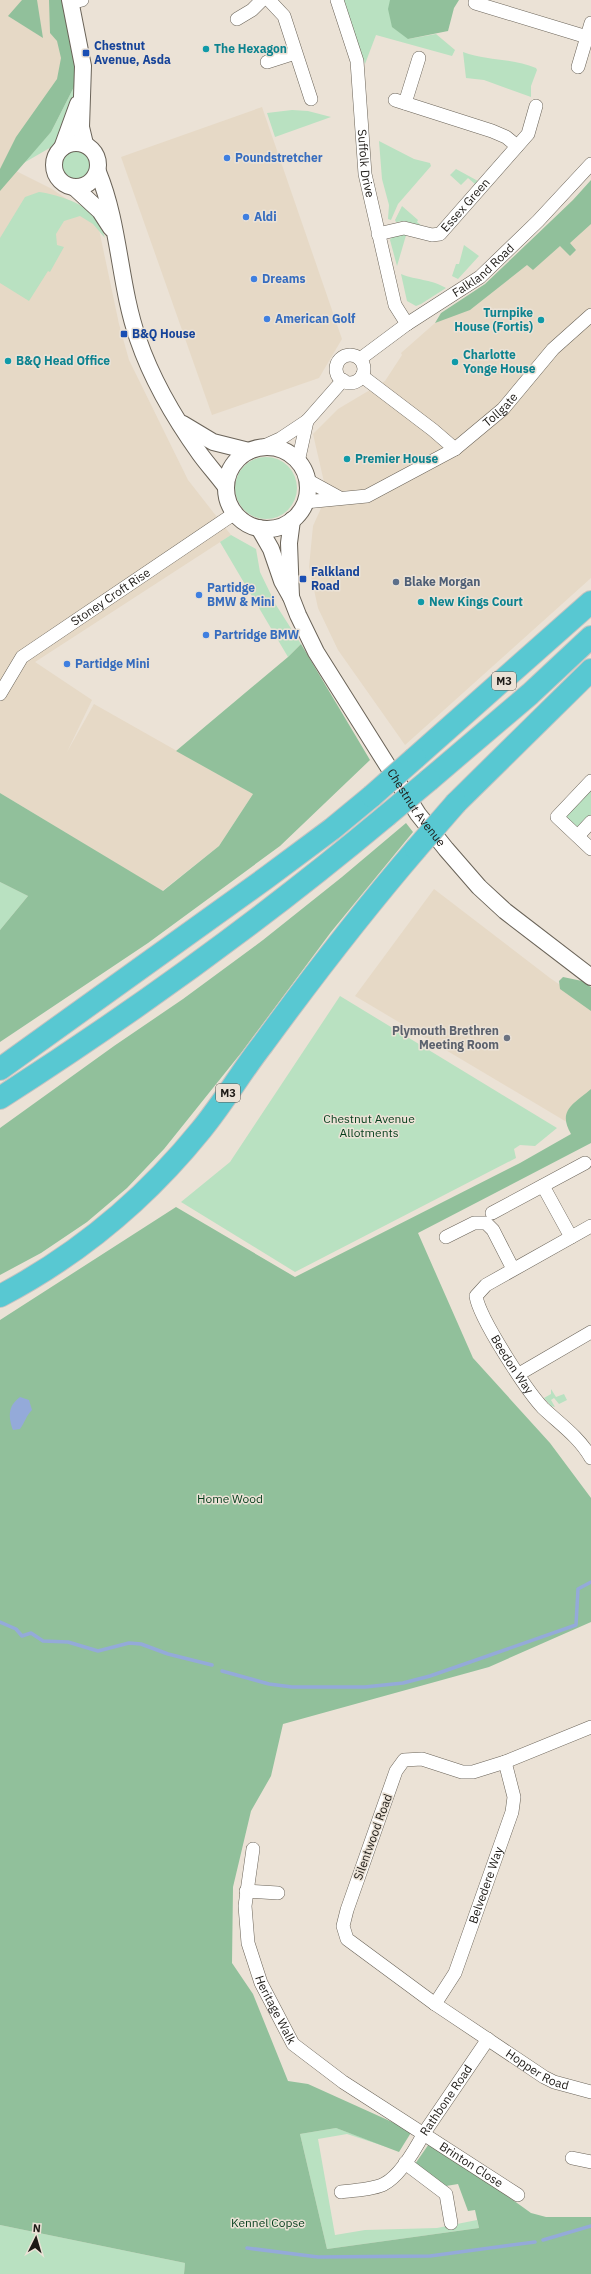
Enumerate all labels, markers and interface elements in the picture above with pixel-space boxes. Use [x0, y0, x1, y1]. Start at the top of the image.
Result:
place label: Chestnut Avenue, Asda [94, 38, 171, 67]
place label: The Hexagon [214, 41, 287, 56]
marker: The Hexagon [201, 44, 211, 54]
marker: Chestnut Avenue, Asda [81, 48, 91, 58]
street label: Suffolk Drive [355, 129, 378, 199]
place label: Poundstretcher [235, 150, 323, 165]
marker: Poundstretcher [222, 153, 232, 163]
street label: Essex Green [437, 175, 493, 235]
place label: Aldi [254, 209, 277, 224]
marker: Aldi [241, 212, 251, 222]
street label: Falkland Road [449, 240, 517, 300]
place label: Dreams [262, 271, 306, 286]
marker: Dreams [249, 274, 259, 284]
place label: Turnpike House (Fortis) [454, 305, 533, 334]
place label: American Golf [275, 311, 356, 326]
marker: American Golf [262, 314, 272, 324]
marker: Turnpike House (Fortis) [536, 315, 546, 325]
place label: B&Q House [132, 326, 196, 341]
marker: B&Q House [119, 329, 129, 339]
place label: Charlotte Yonge House [463, 347, 536, 376]
place label: B&Q Head Office [16, 353, 110, 368]
marker: B&Q Head Office [3, 356, 13, 366]
marker: Charlotte Yonge House [450, 357, 460, 367]
street label: Tollgate [479, 389, 521, 430]
place label: Premier House [355, 451, 439, 466]
marker: Premier House [342, 454, 352, 464]
street label: Stoney Croft Rise [68, 564, 153, 629]
place label: Falkland Road [311, 564, 360, 593]
marker: Falkland Road [298, 574, 308, 584]
place label: Blake Morgan [404, 574, 481, 589]
marker: Blake Morgan [391, 577, 401, 587]
place label: Partidge BMW & Mini [207, 580, 275, 609]
marker: Partidge BMW & Mini [194, 590, 204, 600]
place label: New Kings Court [429, 594, 523, 609]
marker: New Kings Court [416, 597, 426, 607]
place label: Partridge BMW [214, 627, 300, 642]
marker: Partridge BMW [201, 630, 211, 640]
place label: Partidge Mini [75, 656, 150, 671]
marker: Partidge Mini [62, 659, 72, 669]
road number: M3 [492, 672, 516, 690]
street label: Chestnut Avenue [384, 766, 449, 850]
place label: Plymouth Brethren Meeting Room [392, 1023, 499, 1052]
marker: Plymouth Brethren Meeting Room [502, 1033, 512, 1043]
road number: M3 [216, 1084, 240, 1102]
park label: Chestnut Avenue Allotments [323, 1111, 415, 1140]
street label: Beedon Way [488, 1332, 537, 1397]
park label: Home Wood [197, 1491, 263, 1506]
street label: Silentwood Road [350, 1792, 395, 1882]
street label: Belvedere Way [465, 1845, 506, 1925]
street label: Heritage Walk [252, 1973, 300, 2047]
street label: Hopper Road [503, 2046, 571, 2093]
street label: Rathbone Road [416, 2062, 475, 2138]
street label: Brinton Close [437, 2138, 506, 2191]
park label: Kennel Copse [231, 2215, 305, 2230]
north arrow [16, 2218, 56, 2258]
text: N [32, 2221, 41, 2235]

